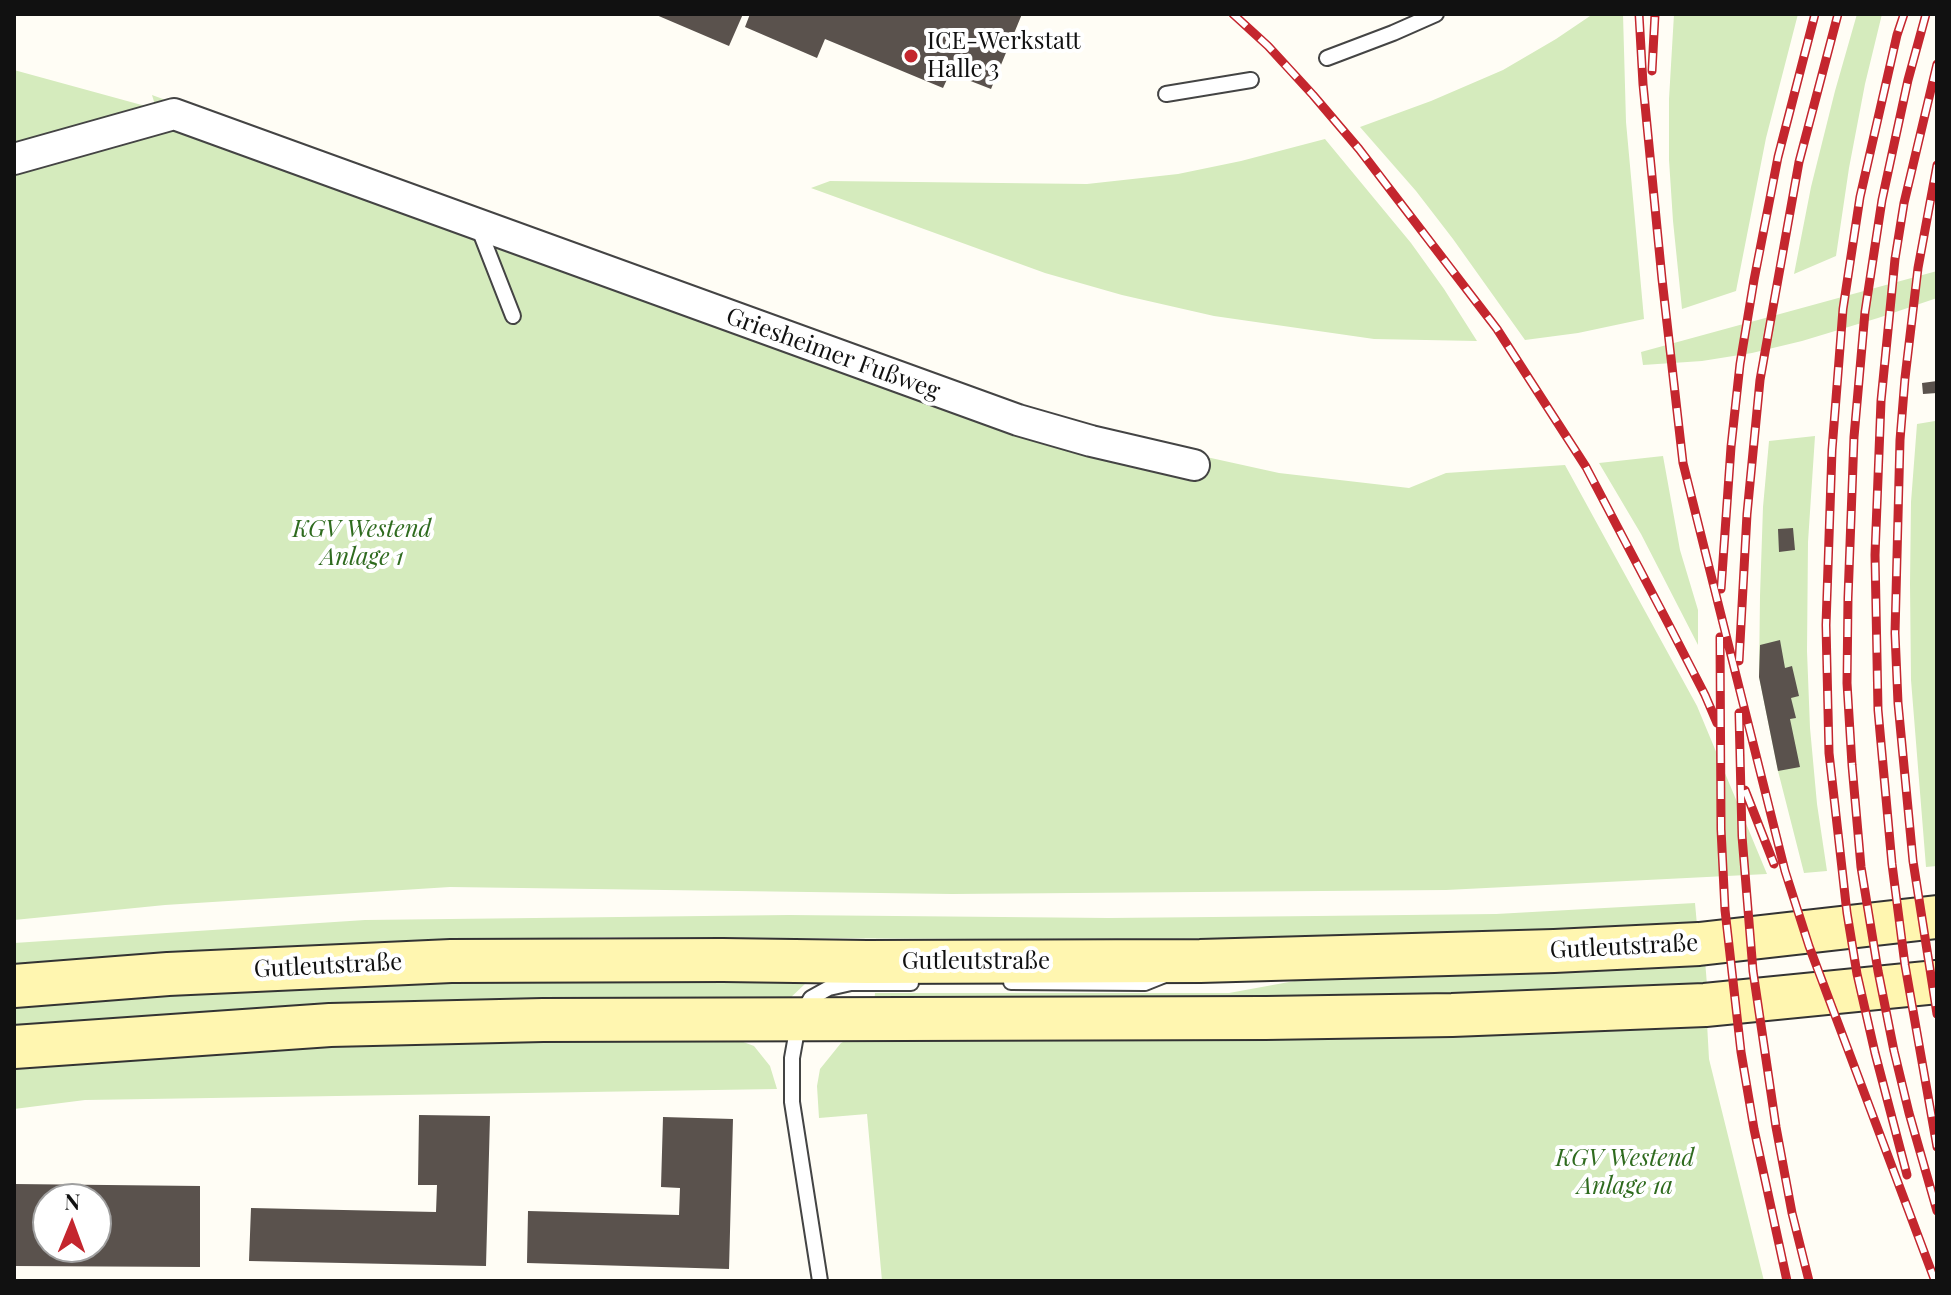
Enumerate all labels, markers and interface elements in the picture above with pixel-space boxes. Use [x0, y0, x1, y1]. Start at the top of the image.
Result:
place label: ICE-Werkstatt Halle 3 [927, 28, 1081, 84]
marker: ICE-Werkstatt Halle 3 [902, 47, 920, 65]
street label: Griesheimer Fußweg [722, 302, 944, 406]
park label: KGV Westend Anlage 1 [292, 516, 432, 572]
street label: Gutleutstraße [1549, 929, 1699, 965]
street label: Gutleutstraße [253, 948, 403, 984]
street label: Gutleutstraße [902, 948, 1050, 976]
park label: KGV Westend Anlage 1a [1555, 1145, 1695, 1201]
north arrow [32, 1183, 112, 1263]
text: N [64, 1186, 81, 1216]

